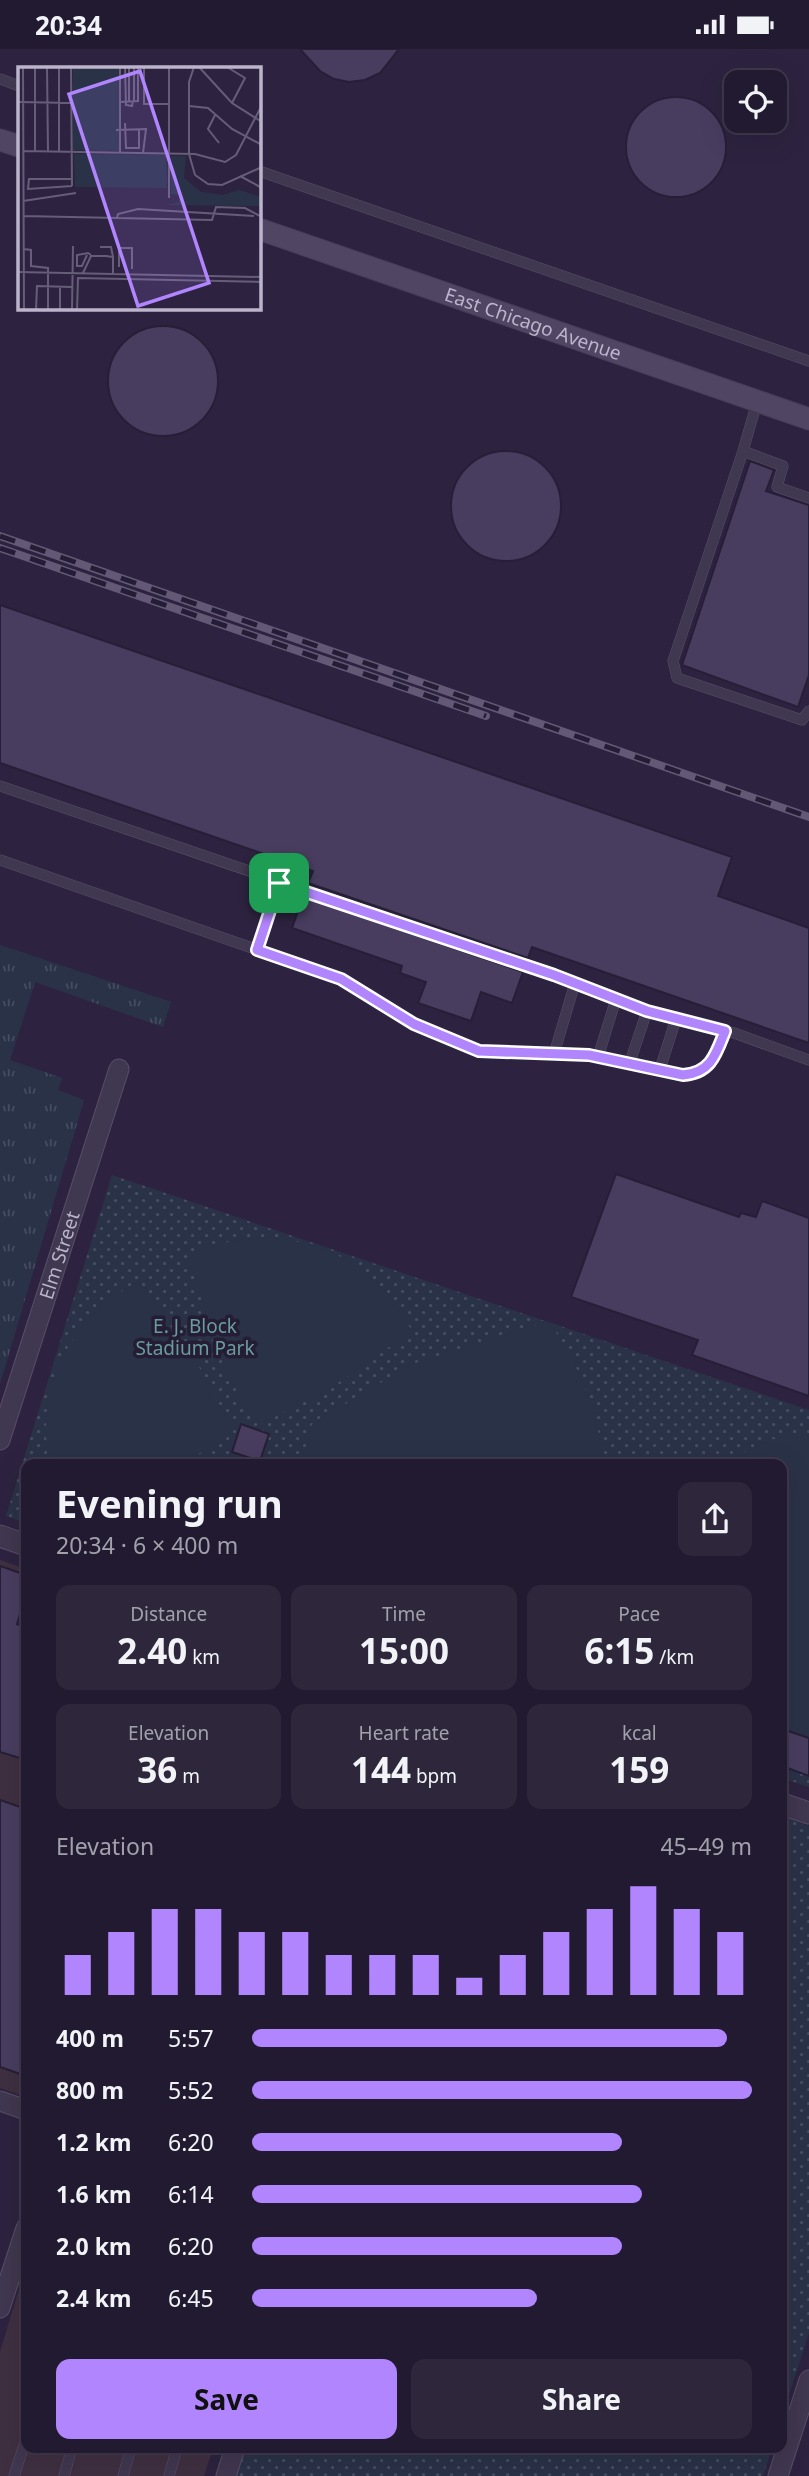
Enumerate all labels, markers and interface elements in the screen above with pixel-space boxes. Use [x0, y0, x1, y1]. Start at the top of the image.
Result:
text: 20:34 [35, 7, 102, 43]
inset map [18, 67, 261, 310]
map controls [724, 70, 787, 133]
button: locate [724, 70, 787, 133]
street label: East Chicago Avenue [441, 281, 625, 366]
pin [249, 853, 309, 913]
icon: arrive [260, 864, 298, 902]
street label: Elm Street [33, 1208, 86, 1303]
park label: E. J. Block Stadium Park [135, 1313, 255, 1361]
text: Evening run [56, 1477, 283, 1529]
button: share [678, 1482, 752, 1556]
text: 20:34 · 6 × 400 m [56, 1529, 238, 1561]
text: Distance [130, 1601, 207, 1627]
text: Time [382, 1601, 426, 1627]
text: Pace [618, 1601, 660, 1627]
text: 2.40 [117, 1627, 187, 1674]
text: 15:00 [359, 1627, 449, 1674]
text: 6:15 [584, 1627, 654, 1674]
text: km [187, 1644, 220, 1670]
text: /km [654, 1644, 694, 1670]
text: Elevation [128, 1720, 209, 1746]
text: Heart rate [359, 1720, 449, 1746]
text: kcal [622, 1720, 657, 1746]
text: 36 [137, 1746, 177, 1793]
text: 144 [351, 1746, 411, 1793]
text: 159 [609, 1746, 669, 1793]
text: m [177, 1763, 200, 1789]
text: bpm [411, 1763, 457, 1789]
text: Elevation [56, 1830, 154, 1862]
text: 45–49 m [660, 1830, 752, 1862]
text: 400 m [56, 2022, 124, 2054]
text: 5:57 [168, 2022, 214, 2054]
text: 800 m [56, 2074, 124, 2106]
text: 5:52 [168, 2074, 214, 2106]
text: 1.2 km [56, 2126, 131, 2158]
text: 6:20 [168, 2126, 214, 2158]
text: 1.6 km [56, 2178, 131, 2210]
text: 6:14 [168, 2178, 214, 2210]
text: 2.0 km [56, 2230, 131, 2262]
text: 6:20 [168, 2230, 214, 2262]
text: 2.4 km [56, 2282, 131, 2314]
text: 6:45 [168, 2282, 214, 2314]
button: Save [56, 2359, 397, 2439]
button: Share [411, 2359, 752, 2439]

